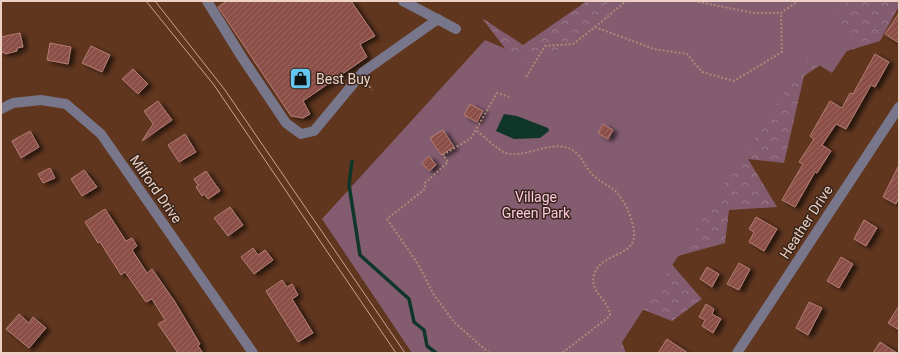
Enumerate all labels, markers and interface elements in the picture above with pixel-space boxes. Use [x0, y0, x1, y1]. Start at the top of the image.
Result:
shop icon: Best Buy [287, 66, 313, 92]
place label: Best Buy [316, 71, 371, 87]
street label: Milford Drive [127, 152, 185, 226]
street label: Heather Drive [776, 182, 836, 262]
park label: Village Green Park [502, 189, 571, 221]

